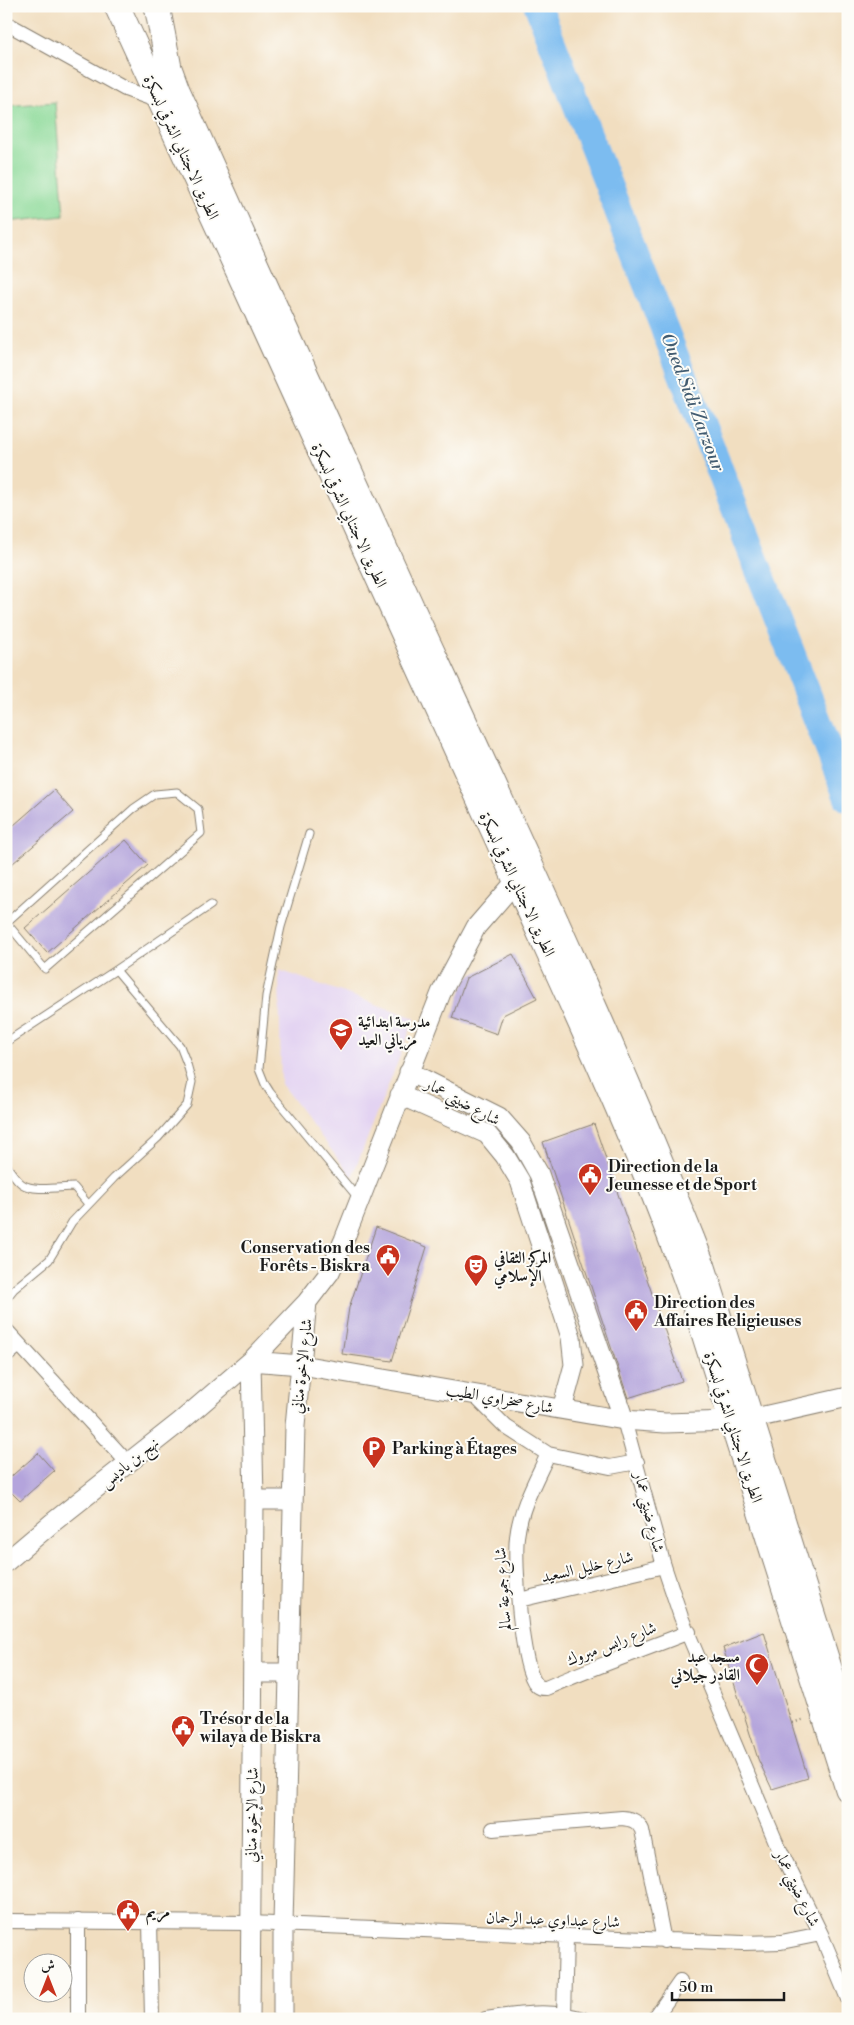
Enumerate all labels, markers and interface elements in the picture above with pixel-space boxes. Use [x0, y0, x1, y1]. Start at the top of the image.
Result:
street label: الطريق الاجتنابي الشرقي لبسكرة [137, 72, 223, 224]
water label: Oued Sidi Zarzour [656, 330, 730, 475]
street label: الطريق الاجتنابي الشرقي لبسكرة [305, 440, 391, 592]
street label: الطريق الاجتنابي الشرقي لبسكرة [473, 809, 559, 961]
place label: مدرسة ابتدائية مزياني العيد [358, 1012, 431, 1053]
school or university icon: مدرسة ابتدائية مزياني العيد [328, 1017, 354, 1051]
street label: شارع ضيتي عمار [417, 1073, 504, 1134]
place label: Direction de la Jeunesse et de Sport [606, 1157, 757, 1195]
public building icon: Direction de la Jeunesse et de Sport [577, 1162, 603, 1196]
place label: Conservation des Forêts - Biskra [241, 1238, 370, 1276]
public building icon: Conservation des Forêts - Biskra [375, 1243, 401, 1277]
place label: المركز الثقافي الإسلامي [493, 1248, 551, 1289]
theatre icon: المركز الثقافي الإسلامي [463, 1253, 489, 1287]
place label: Direction des Affaires Religieuses [653, 1293, 801, 1331]
public building icon: Direction des Affaires Religieuses [623, 1298, 649, 1332]
street label: شارع الإخوة مناني [287, 1318, 320, 1415]
street label: الطريق الاجتنابي الشرقي لبسكرة [697, 1349, 767, 1506]
street label: شارع صخراوي الطيب [444, 1380, 555, 1421]
street label: نهج بن باديس [96, 1433, 166, 1496]
parking icon: Parking à Étages [361, 1435, 387, 1469]
place label: Parking à Étages [392, 1437, 517, 1459]
street label: شارع ضيتي عمار [624, 1468, 669, 1556]
street label: شارع جموعة سالم [490, 1546, 520, 1631]
street label: شارع خليل السعيد [539, 1547, 636, 1590]
street label: شارع رايس مبروك [563, 1618, 660, 1673]
place label: مسجد عبد القادر جيلاني [670, 1647, 740, 1688]
mosque icon: مسجد عبد القادر جيلاني [744, 1652, 770, 1686]
place label: Trésor de la wilaya de Biskra [199, 1709, 321, 1747]
public building icon: Trésor de la wilaya de Biskra [170, 1714, 196, 1748]
street label: شارع الإخوة مناني [241, 1767, 266, 1863]
street label: شارع ضيتي عمار [765, 1845, 824, 1932]
public building icon: مريم [115, 1898, 141, 1932]
place label: مريم [146, 1902, 170, 1926]
street label: شارع عبداوي عبد الرحمان [486, 1908, 620, 1935]
north arrow [22, 1952, 72, 2002]
text: ش [41, 1957, 55, 1975]
scale bar [672, 1970, 784, 2002]
text: 50 m [679, 1978, 713, 1997]

